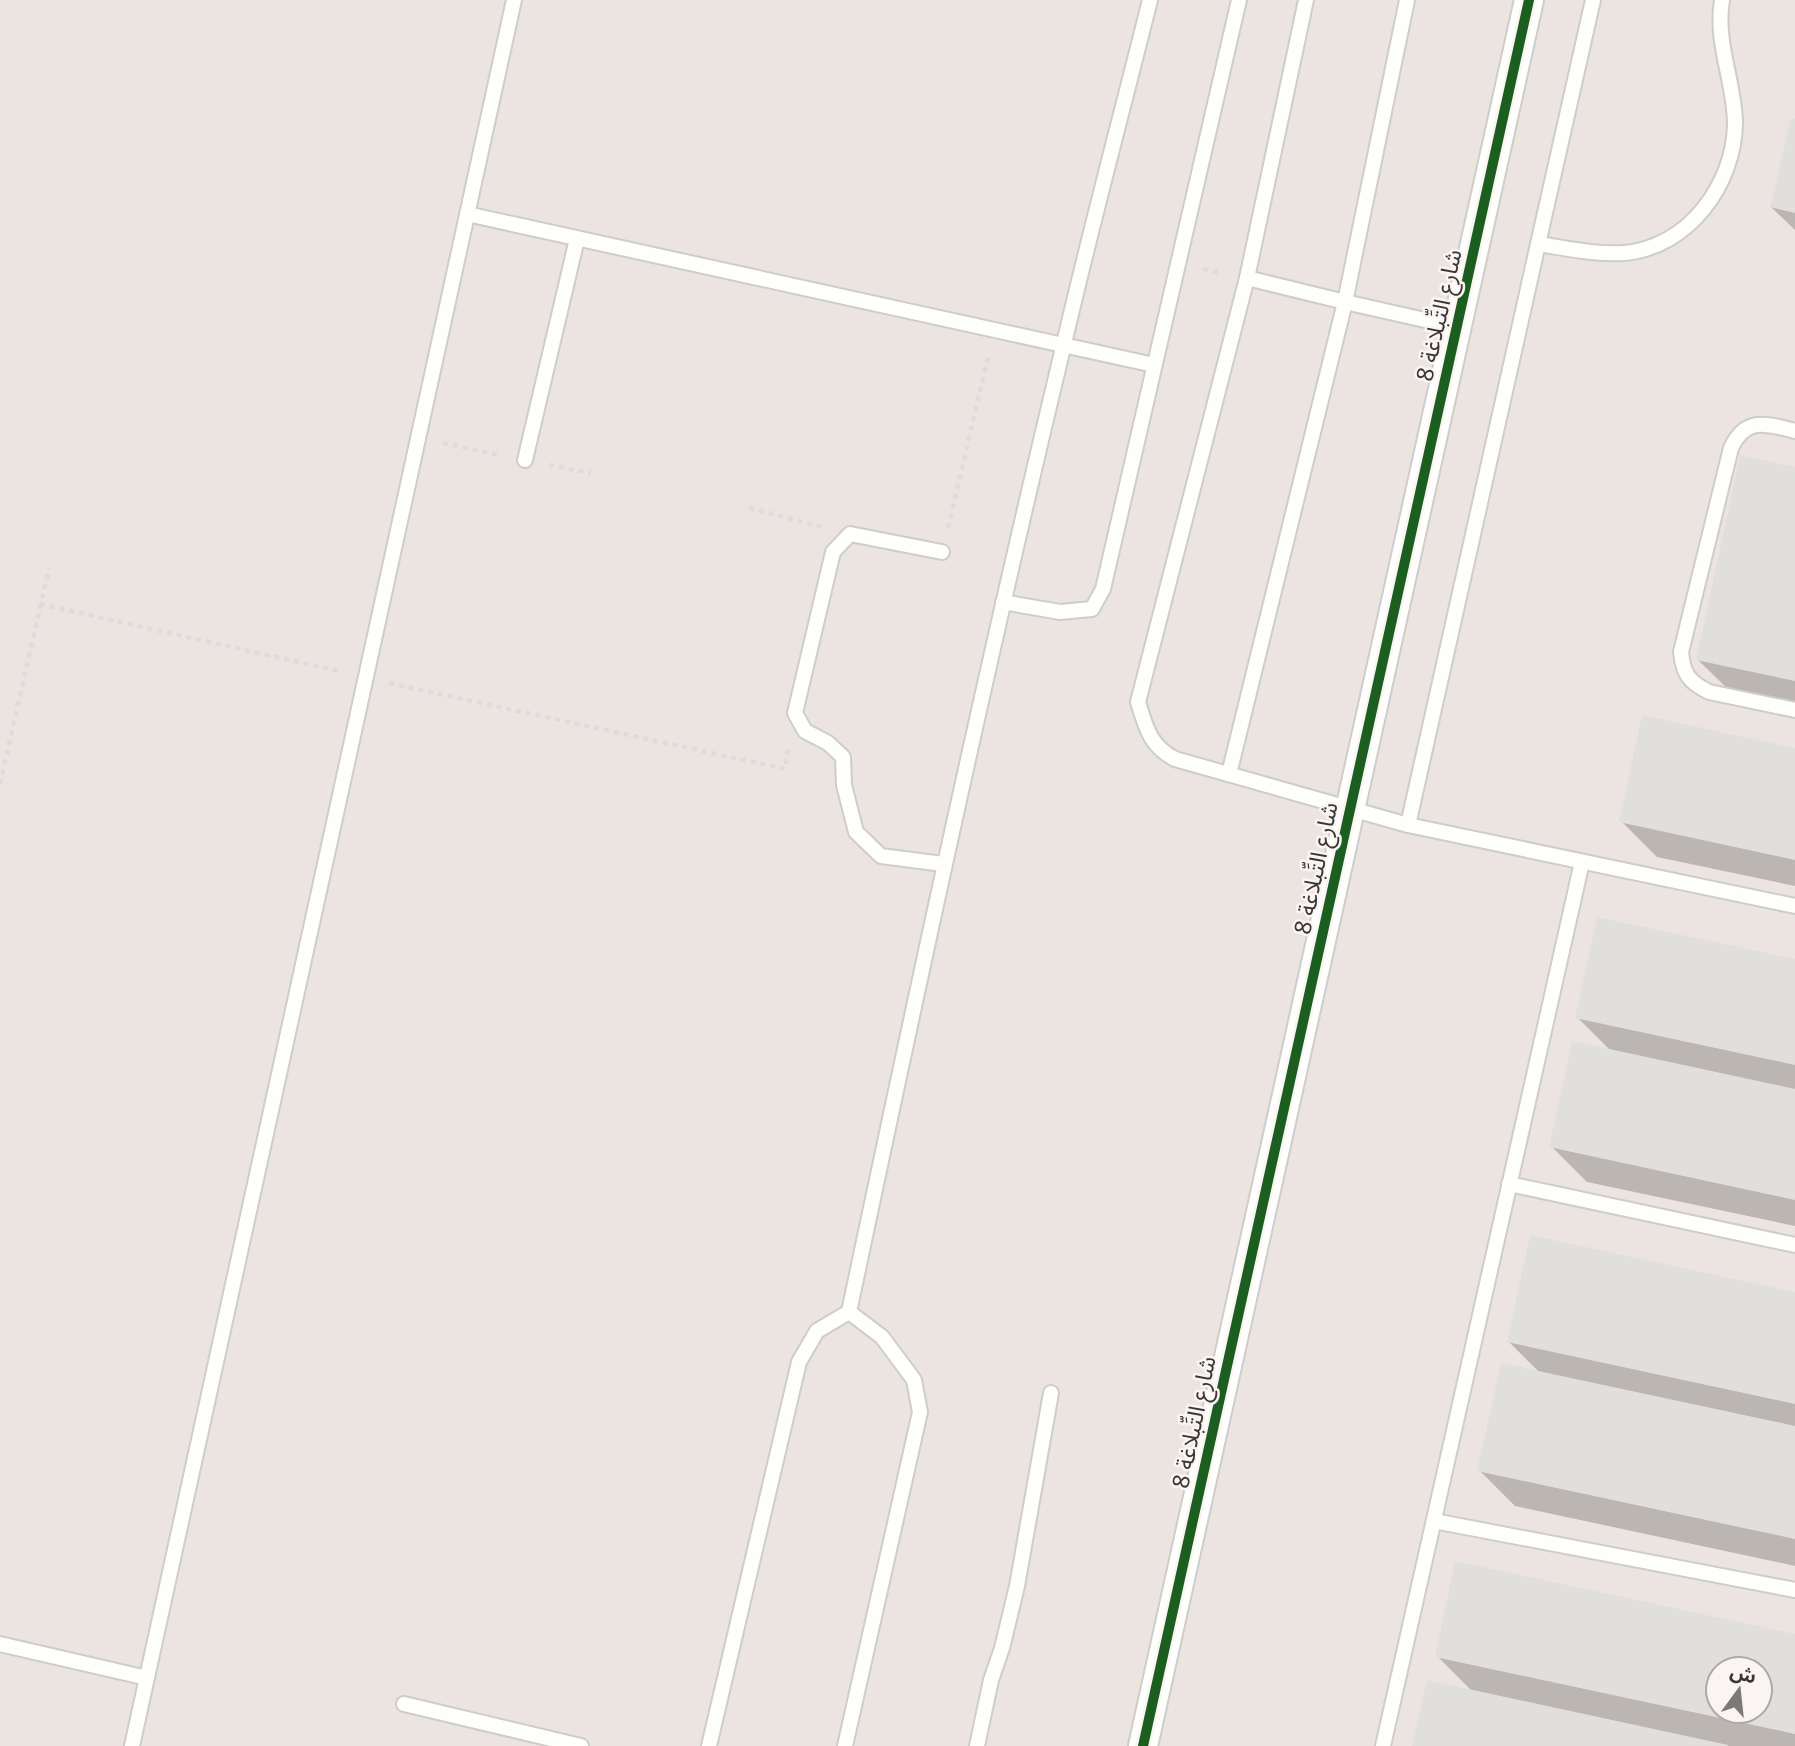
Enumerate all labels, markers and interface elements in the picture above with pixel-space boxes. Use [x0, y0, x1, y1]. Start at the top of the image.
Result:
street label: شارع التِّبلاغة 8 [1407, 246, 1471, 385]
street label: شارع التِّبلاغة 8 [1285, 799, 1347, 937]
street label: شارع التِّبلاغة 8 [1163, 1353, 1225, 1491]
north arrow [1704, 1655, 1774, 1725]
text: ش [1727, 1658, 1759, 1690]

